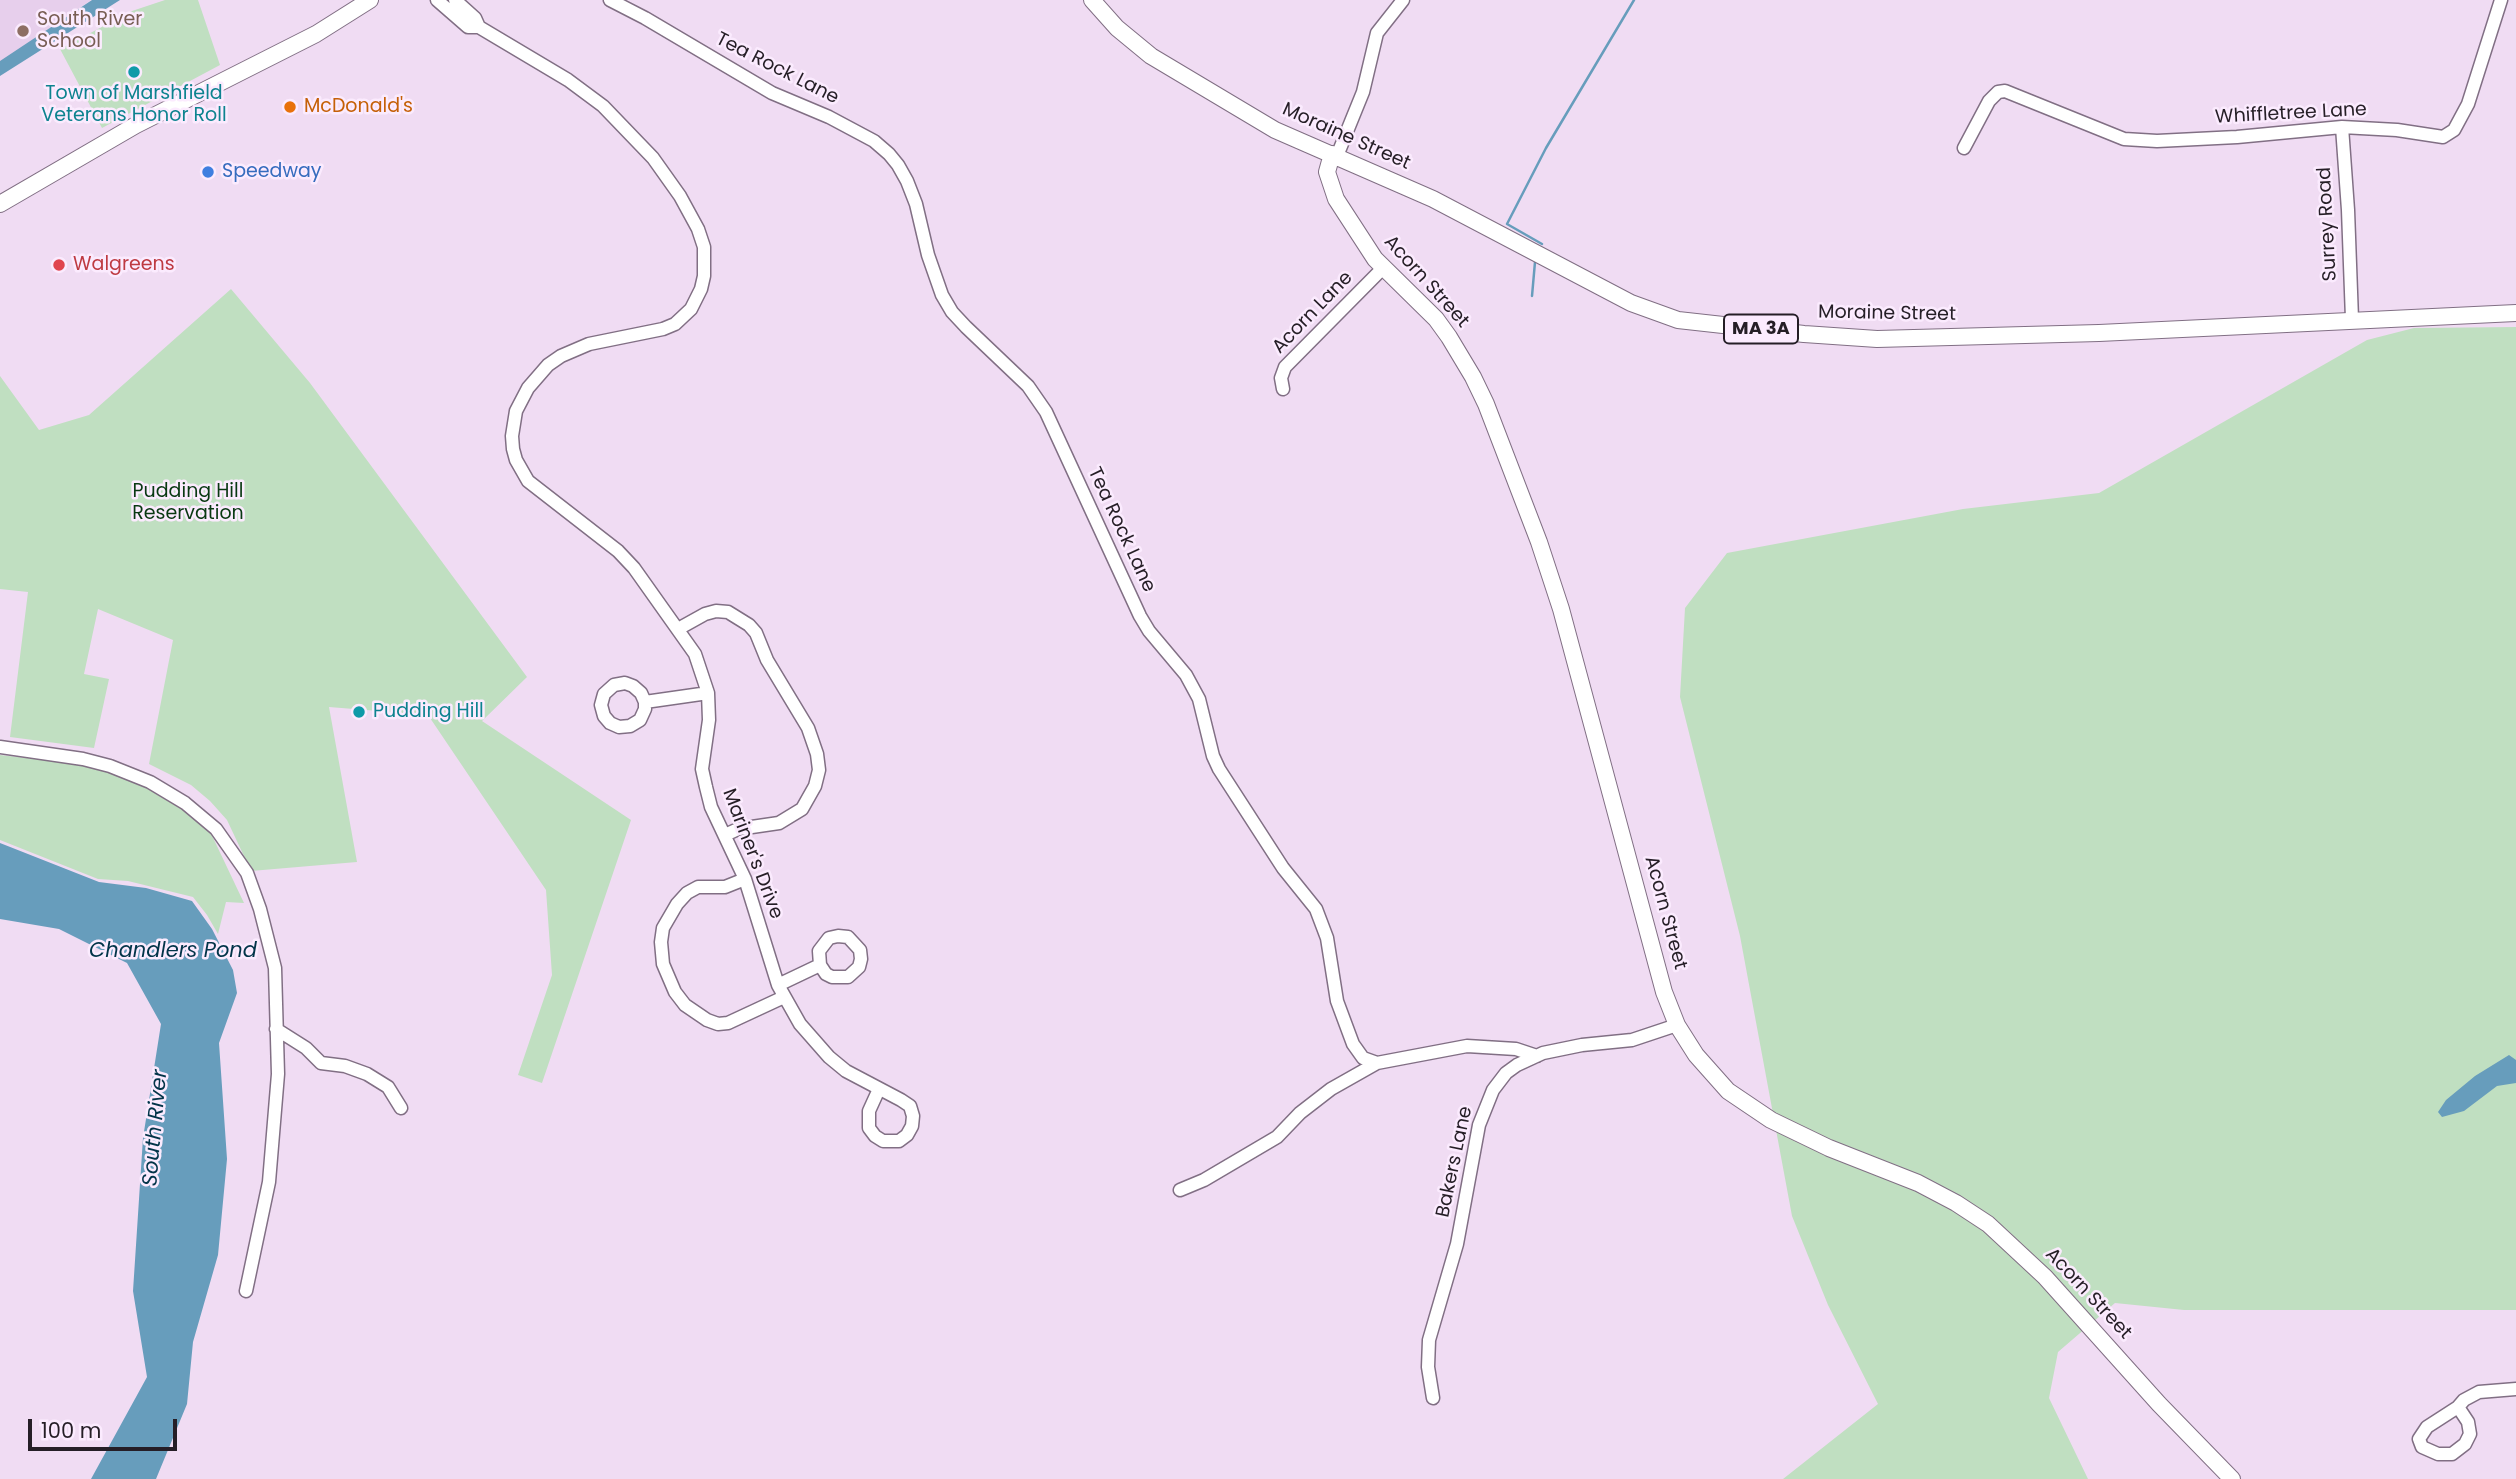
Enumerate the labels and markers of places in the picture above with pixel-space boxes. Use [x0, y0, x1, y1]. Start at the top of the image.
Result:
place label: South River School [37, 9, 142, 53]
marker: South River School [15, 23, 31, 39]
marker: Town of Marshfield Veterans Honor Roll [126, 64, 142, 80]
place label: Town of Marshfield Veterans Honor Roll [41, 83, 227, 127]
place label: McDonald's [304, 96, 413, 118]
marker: McDonald's [282, 99, 298, 115]
place label: Speedway [222, 161, 322, 183]
marker: Speedway [200, 164, 216, 180]
place label: Walgreens [73, 254, 175, 276]
marker: Walgreens [51, 257, 67, 273]
place label: Pudding Hill [373, 701, 484, 723]
marker: Pudding Hill [351, 704, 367, 720]

